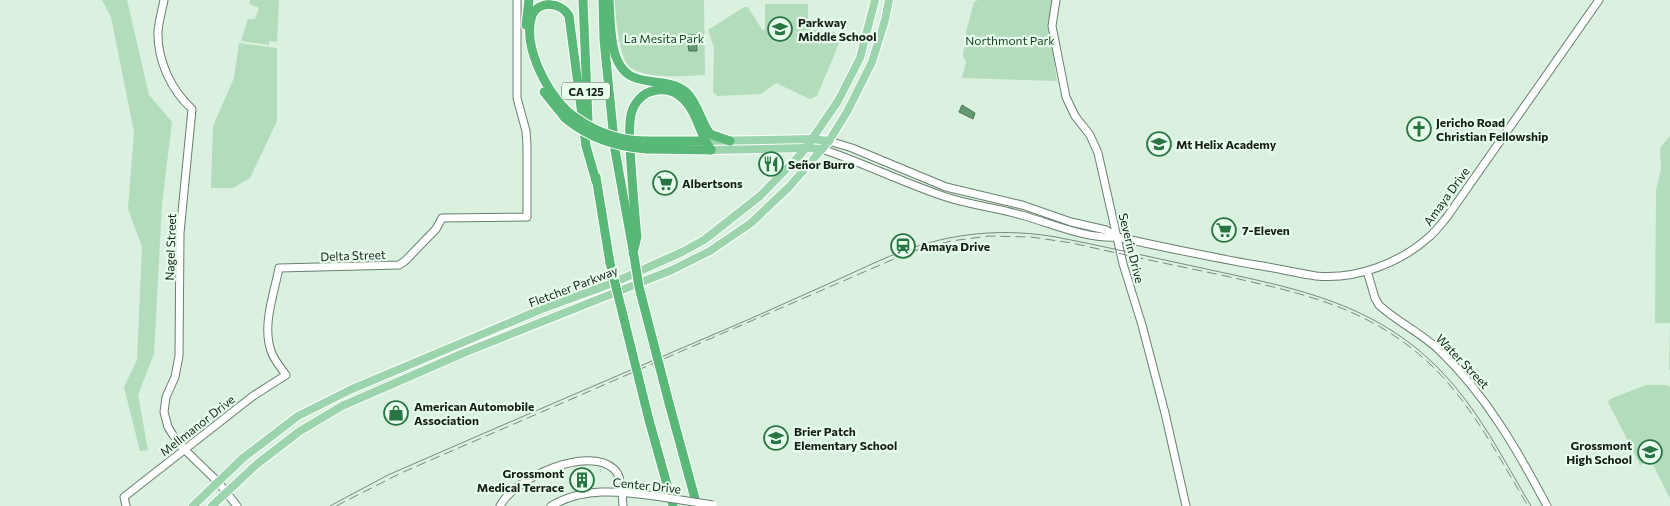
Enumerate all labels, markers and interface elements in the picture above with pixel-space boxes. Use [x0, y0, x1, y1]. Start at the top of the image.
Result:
place label: Parkway Middle School [798, 15, 876, 43]
school or university icon: Parkway Middle School [767, 16, 793, 42]
park label: La Mesita Park [624, 31, 705, 45]
park label: Northmont Park [965, 33, 1055, 47]
road number: CA 125 [562, 82, 610, 100]
place label: Jericho Road Christian Fellowship [1436, 115, 1548, 143]
church icon: Jericho Road Christian Fellowship [1406, 116, 1432, 142]
school or university icon: Mt Helix Academy [1146, 131, 1172, 157]
place label: Mt Helix Academy [1176, 137, 1277, 151]
restaurant icon: Señor Burro [758, 151, 784, 177]
place label: Señor Burro [788, 157, 855, 171]
street label: Amaya Drive [1420, 164, 1472, 228]
supermarket icon: Albertsons [652, 170, 678, 196]
place label: Albertsons [682, 176, 743, 190]
street label: Severin Drive [1117, 212, 1147, 284]
street label: Nagel Street [162, 213, 178, 281]
supermarket icon: 7-Eleven [1211, 217, 1237, 243]
place label: 7-Eleven [1242, 223, 1290, 237]
station icon: Amaya Drive [890, 233, 916, 259]
place label: Amaya Drive [920, 239, 990, 253]
street label: Delta Street [320, 247, 386, 263]
street label: Fletcher Parkway [527, 263, 619, 309]
street label: Water Street [1434, 331, 1492, 391]
street label: Mellmanor Drive [157, 392, 237, 458]
place label: American Automobile Association [414, 399, 534, 427]
shop icon: American Automobile Association [383, 400, 409, 426]
place label: Brier Patch Elementary School [794, 424, 897, 452]
school or university icon: Brier Patch Elementary School [763, 425, 789, 451]
place label: Grossmont High School [1566, 438, 1632, 466]
school or university icon: Grossmont High School [1637, 439, 1663, 465]
place label: Grossmont Medical Terrace [477, 466, 564, 494]
building icon: Grossmont Medical Terrace [569, 467, 595, 493]
street label: Center Drive [612, 474, 682, 496]

